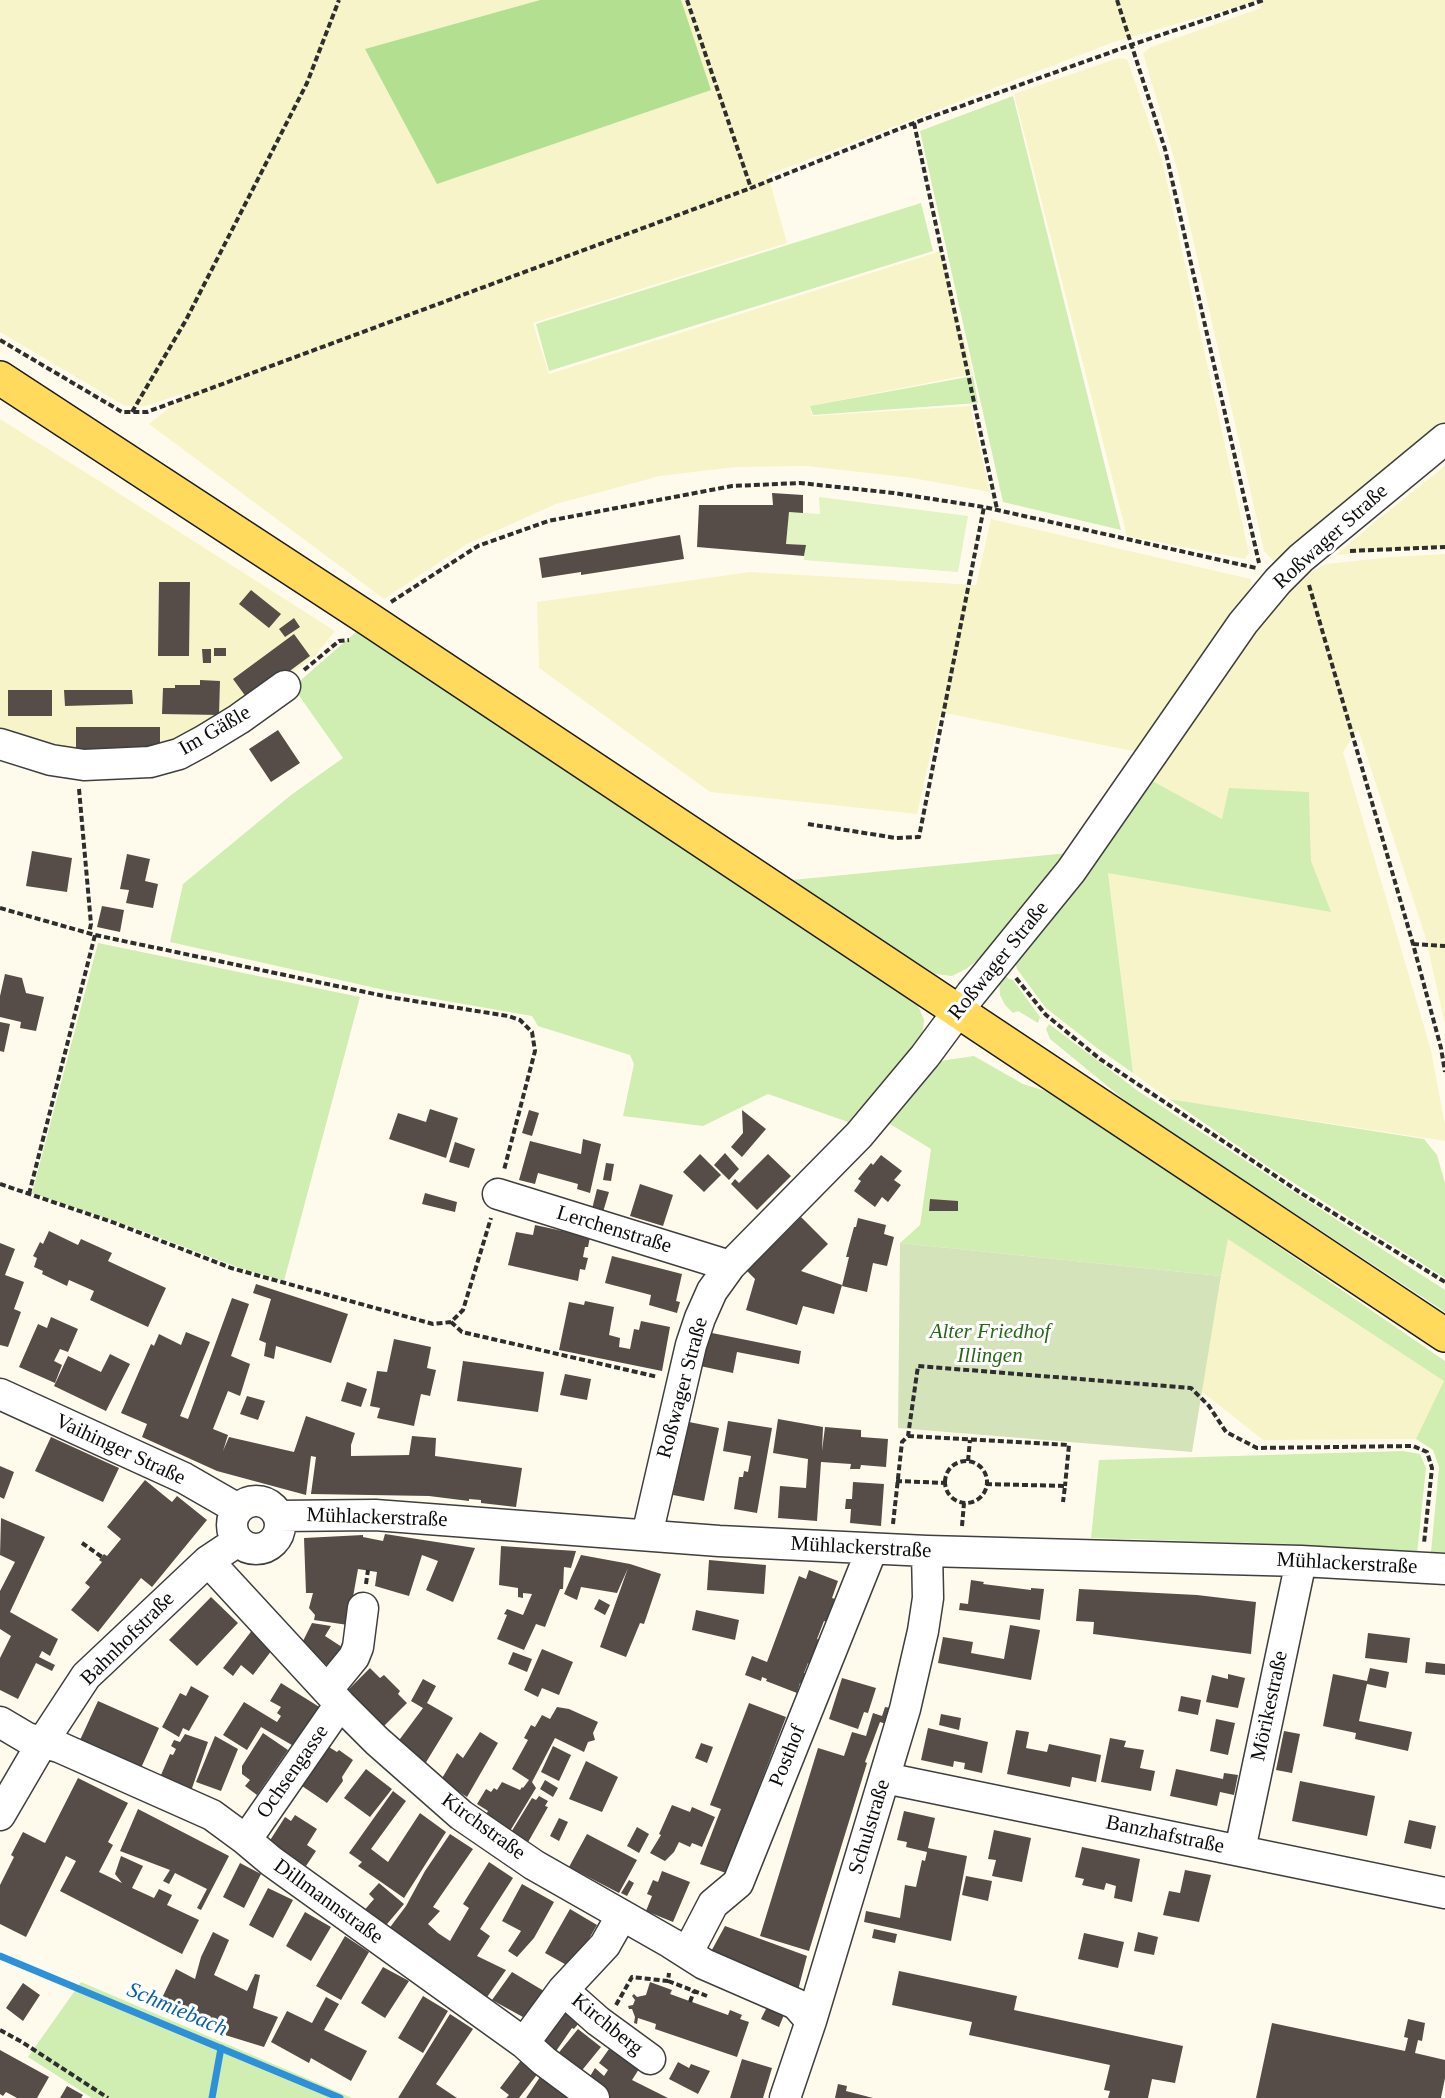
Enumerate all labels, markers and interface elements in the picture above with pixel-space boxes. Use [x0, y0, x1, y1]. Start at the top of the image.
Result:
street label: Roßwager Straße [1269, 479, 1393, 595]
street label: Im Gäßle [175, 700, 255, 762]
street label: Roßwager Straße [944, 897, 1054, 1025]
street label: Lerchenstraße [553, 1201, 675, 1259]
street label: Roßwager Straße [652, 1315, 714, 1461]
park label: Alter Friedhof Illingen [930, 1319, 1050, 1369]
street label: Vaihinger Straße [51, 1409, 189, 1491]
street label: Mühlackerstraße [306, 1503, 448, 1533]
street label: Mühlackerstraße [790, 1532, 932, 1564]
street label: Mühlackerstraße [1276, 1548, 1418, 1580]
street label: Bahnhofstraße [76, 1587, 180, 1691]
street label: Mörikestraße [1246, 1649, 1294, 1763]
street label: Ochsengasse [252, 1720, 334, 1824]
street label: Posthof [764, 1722, 812, 1790]
street label: Schulstraße [844, 1776, 896, 1878]
street label: Kirchstraße [436, 1788, 530, 1866]
street label: Banzhafstraße [1104, 1810, 1226, 1860]
street label: Dillmannstraße [268, 1854, 388, 1950]
water label: Schmiebach [123, 1977, 231, 2043]
street label: Kirchberg [566, 1989, 648, 2061]

